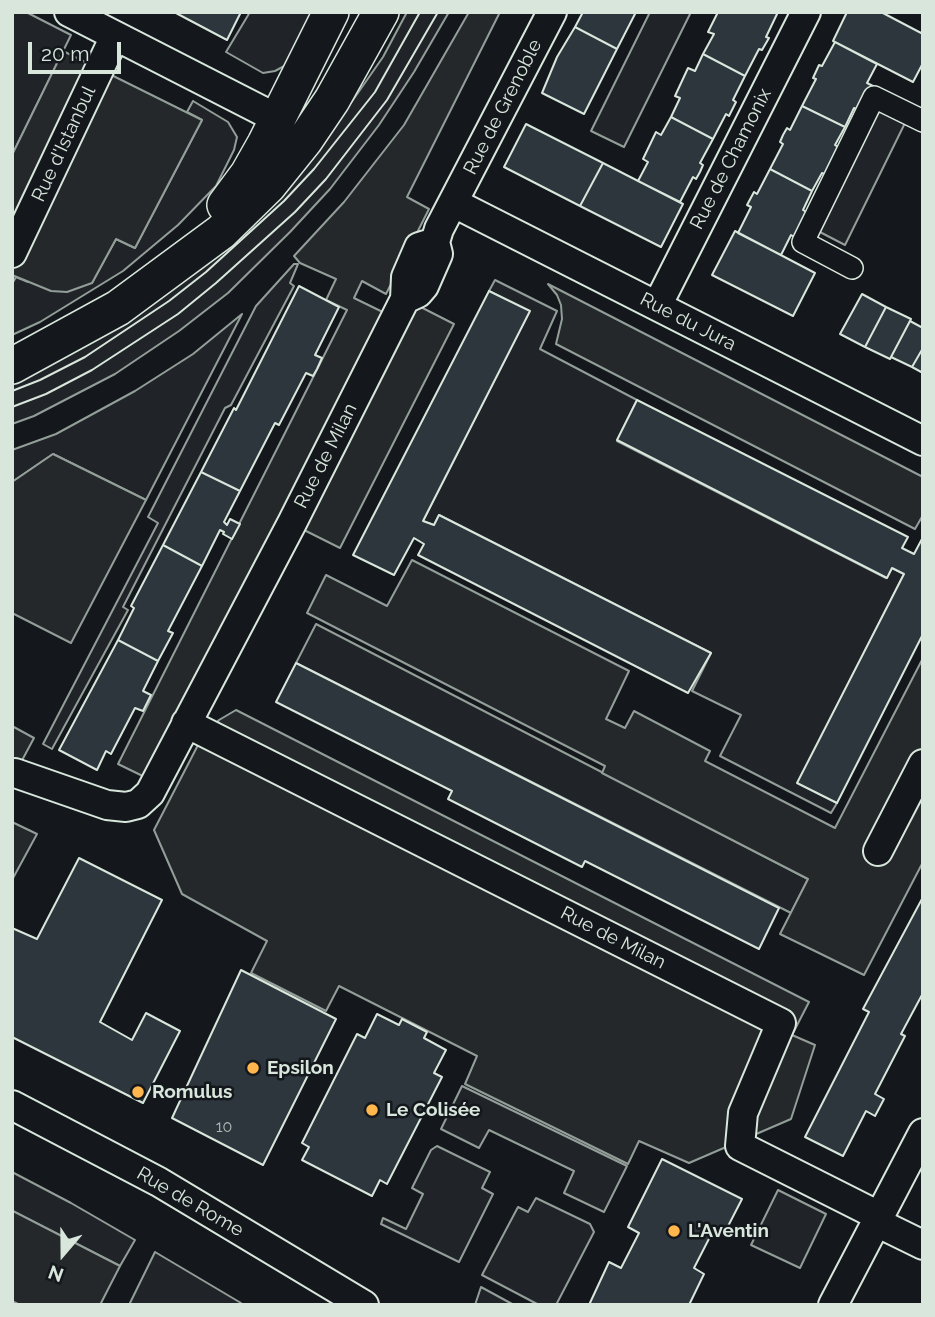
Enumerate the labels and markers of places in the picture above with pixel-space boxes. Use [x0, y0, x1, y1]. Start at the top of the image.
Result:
place label: Epsilon [267, 1057, 334, 1079]
marker: Epsilon [245, 1060, 261, 1076]
place label: Romulus [152, 1081, 232, 1103]
marker: Romulus [130, 1084, 146, 1100]
place label: Le Colisée [386, 1099, 480, 1121]
marker: Le Colisée [364, 1102, 380, 1118]
place label: L'Aventin [688, 1220, 769, 1242]
marker: L'Aventin [666, 1223, 682, 1239]

